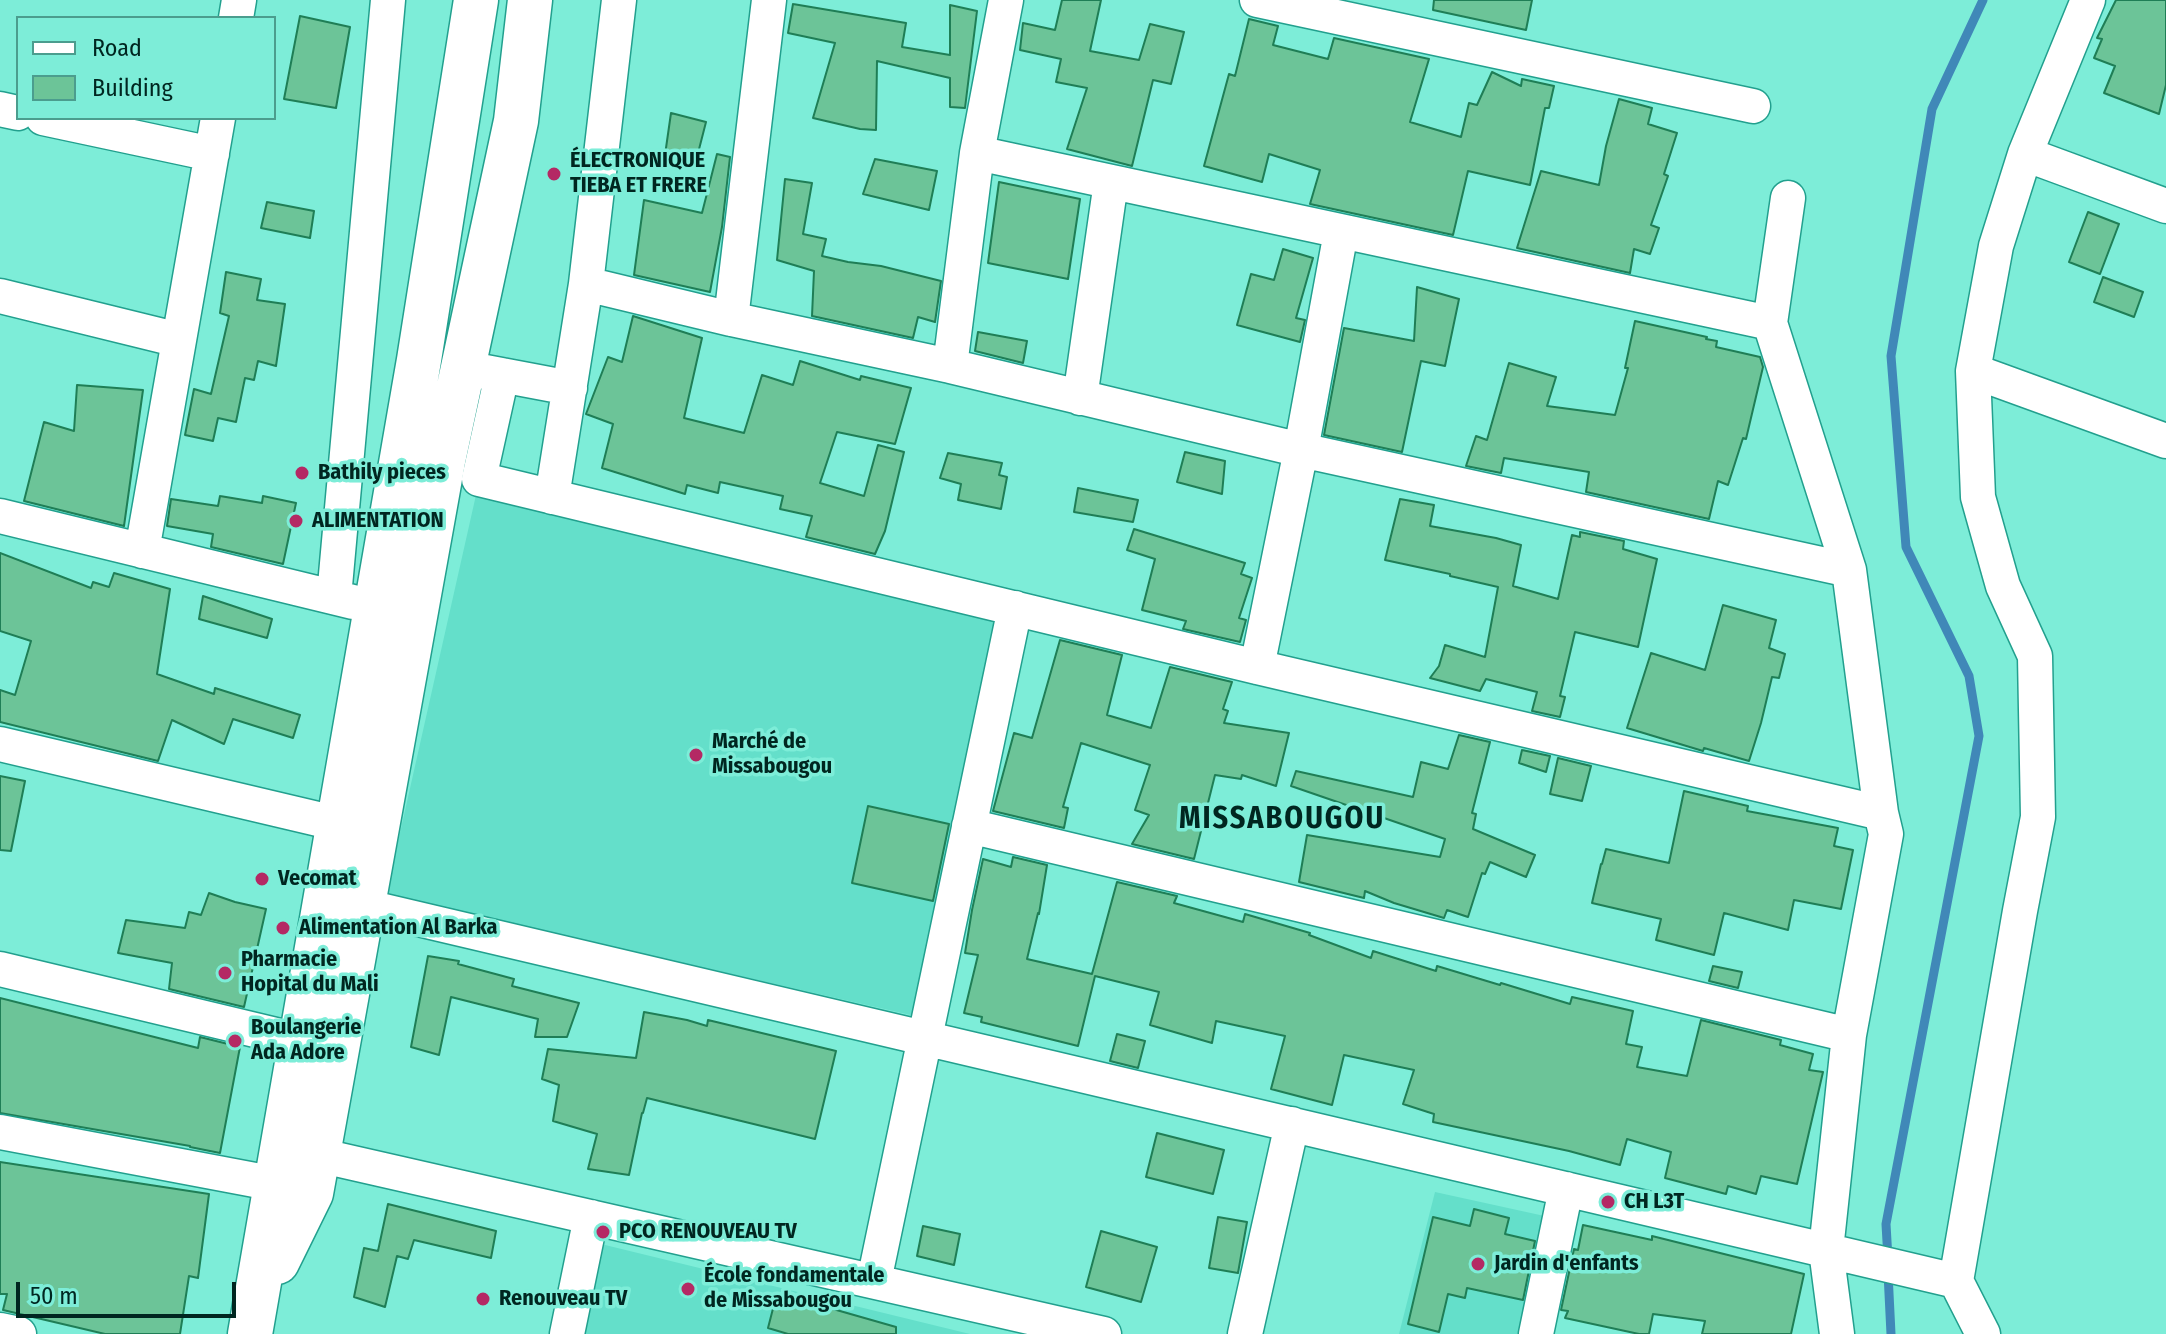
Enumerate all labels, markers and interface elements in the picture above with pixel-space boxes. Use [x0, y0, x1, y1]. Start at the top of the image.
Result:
legend [16, 16, 276, 120]
text: Road [92, 34, 142, 62]
text: Building [92, 74, 173, 102]
place label: ÉLECTRONIQUE TIEBA ET FRERE [570, 148, 707, 200]
marker: ÉLECTRONIQUE TIEBA ET FRERE [545, 165, 563, 183]
place label: Bathily pieces [318, 460, 446, 486]
marker: Bathily pieces [293, 464, 311, 482]
place label: ALIMENTATION [312, 508, 444, 534]
marker: ALIMENTATION [287, 512, 305, 530]
place label: Marché de Missabougou [712, 729, 832, 780]
marker: Marché de Missabougou [687, 746, 705, 764]
district label: MISSABOUGOU [1179, 802, 1385, 838]
place label: Vecomat [278, 866, 357, 892]
marker: Vecomat [253, 870, 271, 888]
place label: Alimentation Al Barka [299, 915, 497, 941]
marker: Alimentation Al Barka [274, 919, 292, 937]
place label: Pharmacie Hopital du Mali [241, 947, 379, 998]
marker: Pharmacie Hopital du Mali [216, 964, 234, 982]
place label: Boulangerie Ada Adore [251, 1015, 361, 1066]
marker: Boulangerie Ada Adore [226, 1032, 244, 1050]
place label: CH L3T [1624, 1189, 1684, 1215]
marker: CH L3T [1599, 1193, 1617, 1211]
place label: PCO RENOUVEAU TV [619, 1219, 797, 1245]
marker: PCO RENOUVEAU TV [594, 1223, 612, 1241]
place label: Jardin d'enfants [1494, 1251, 1639, 1277]
marker: Jardin d'enfants [1469, 1255, 1487, 1273]
place label: École fondamentale de Missabougou [704, 1263, 884, 1314]
scale bar [20, 1266, 240, 1316]
marker: École fondamentale de Missabougou [679, 1280, 697, 1298]
text: 50 m [30, 1282, 78, 1310]
place label: Renouveau TV [499, 1286, 627, 1312]
marker: Renouveau TV [474, 1290, 492, 1308]

